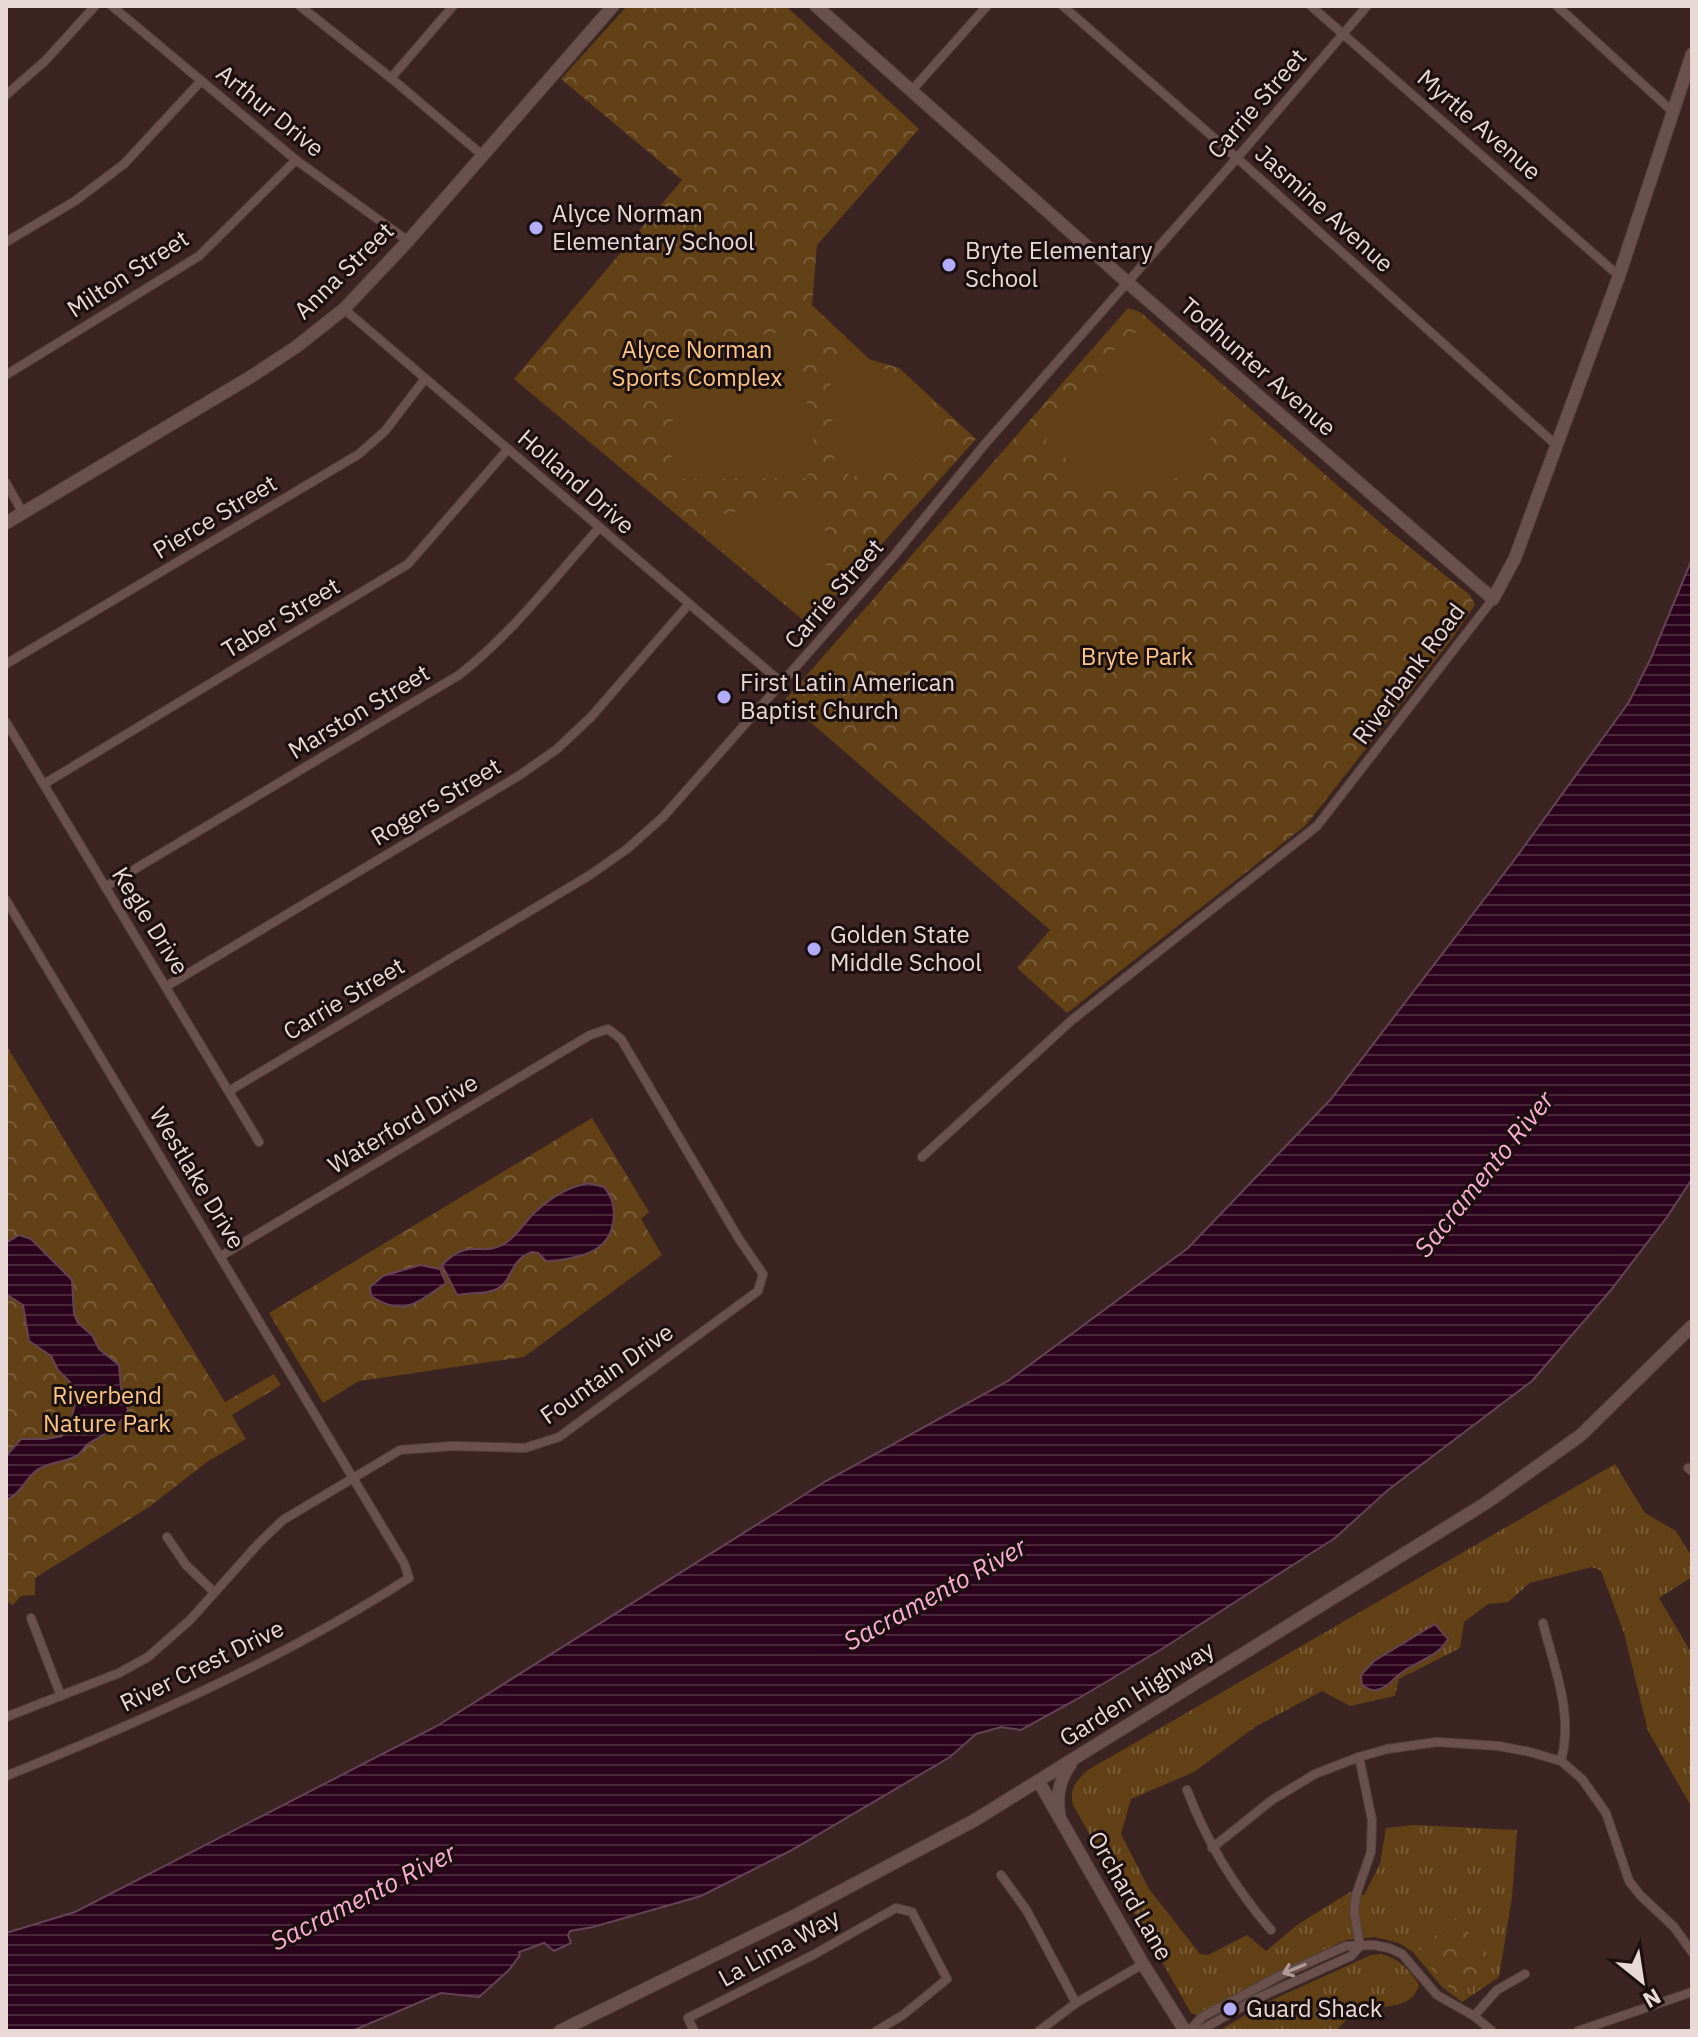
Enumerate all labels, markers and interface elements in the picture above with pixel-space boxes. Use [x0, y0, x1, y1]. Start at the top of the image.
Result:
street label: Carrie Street [1200, 42, 1313, 165]
street label: Arthur Drive [210, 57, 331, 164]
street label: Myrtle Avenue [1411, 62, 1548, 187]
street label: Jasmine Avenue [1248, 137, 1401, 279]
place label: Alyce Norman Elementary School [552, 197, 754, 257]
street label: Anna Street [287, 215, 400, 326]
marker: Alyce Norman Elementary School [527, 219, 545, 237]
street label: Milton Street [61, 222, 194, 324]
place label: Bryte Elementary School [965, 234, 1153, 294]
marker: Bryte Elementary School [940, 256, 958, 274]
street label: Todhunter Avenue [1174, 290, 1343, 443]
park label: Alyce Norman Sports Complex [612, 333, 782, 393]
street label: Holland Drive [511, 422, 642, 541]
street label: Pierce Street [147, 467, 282, 566]
street label: Carrie Street [777, 532, 890, 655]
street label: Taber Street [216, 569, 345, 665]
street label: Riverbank Road [1345, 596, 1472, 750]
park label: Bryte Park [1081, 640, 1194, 672]
street label: Marston Street [282, 656, 435, 766]
place label: First Latin American Baptist Church [740, 666, 955, 726]
marker: First Latin American Baptist Church [715, 688, 733, 706]
street label: Rogers Street [365, 750, 506, 852]
street label: Kegle Drive [105, 860, 197, 980]
place label: Golden State Middle School [830, 918, 982, 978]
marker: Golden State Middle School [805, 940, 823, 958]
street label: Carrie Street [277, 949, 410, 1047]
street label: Waterford Drive [322, 1066, 483, 1180]
water label: Sacramento River [1406, 1082, 1562, 1263]
street label: Westlake Drive [143, 1101, 253, 1254]
street label: Fountain Drive [533, 1315, 679, 1431]
park label: Riverbend Nature Park [43, 1379, 171, 1439]
water label: Sacramento River [837, 1528, 1033, 1657]
street label: River Crest Drive [114, 1612, 289, 1719]
street label: Garden Highway [1053, 1633, 1220, 1754]
street label: Orchard Lane [1081, 1825, 1181, 1966]
water label: Sacramento River [264, 1834, 463, 1958]
street label: La Lima Way [712, 1901, 845, 1994]
north arrow [1602, 1941, 1682, 2021]
one-way arrow [1282, 1963, 1307, 1978]
text: N [1638, 1982, 1666, 2015]
place label: Guard Shack [1246, 1992, 1383, 2024]
marker: Guard Shack [1221, 2000, 1239, 2018]

